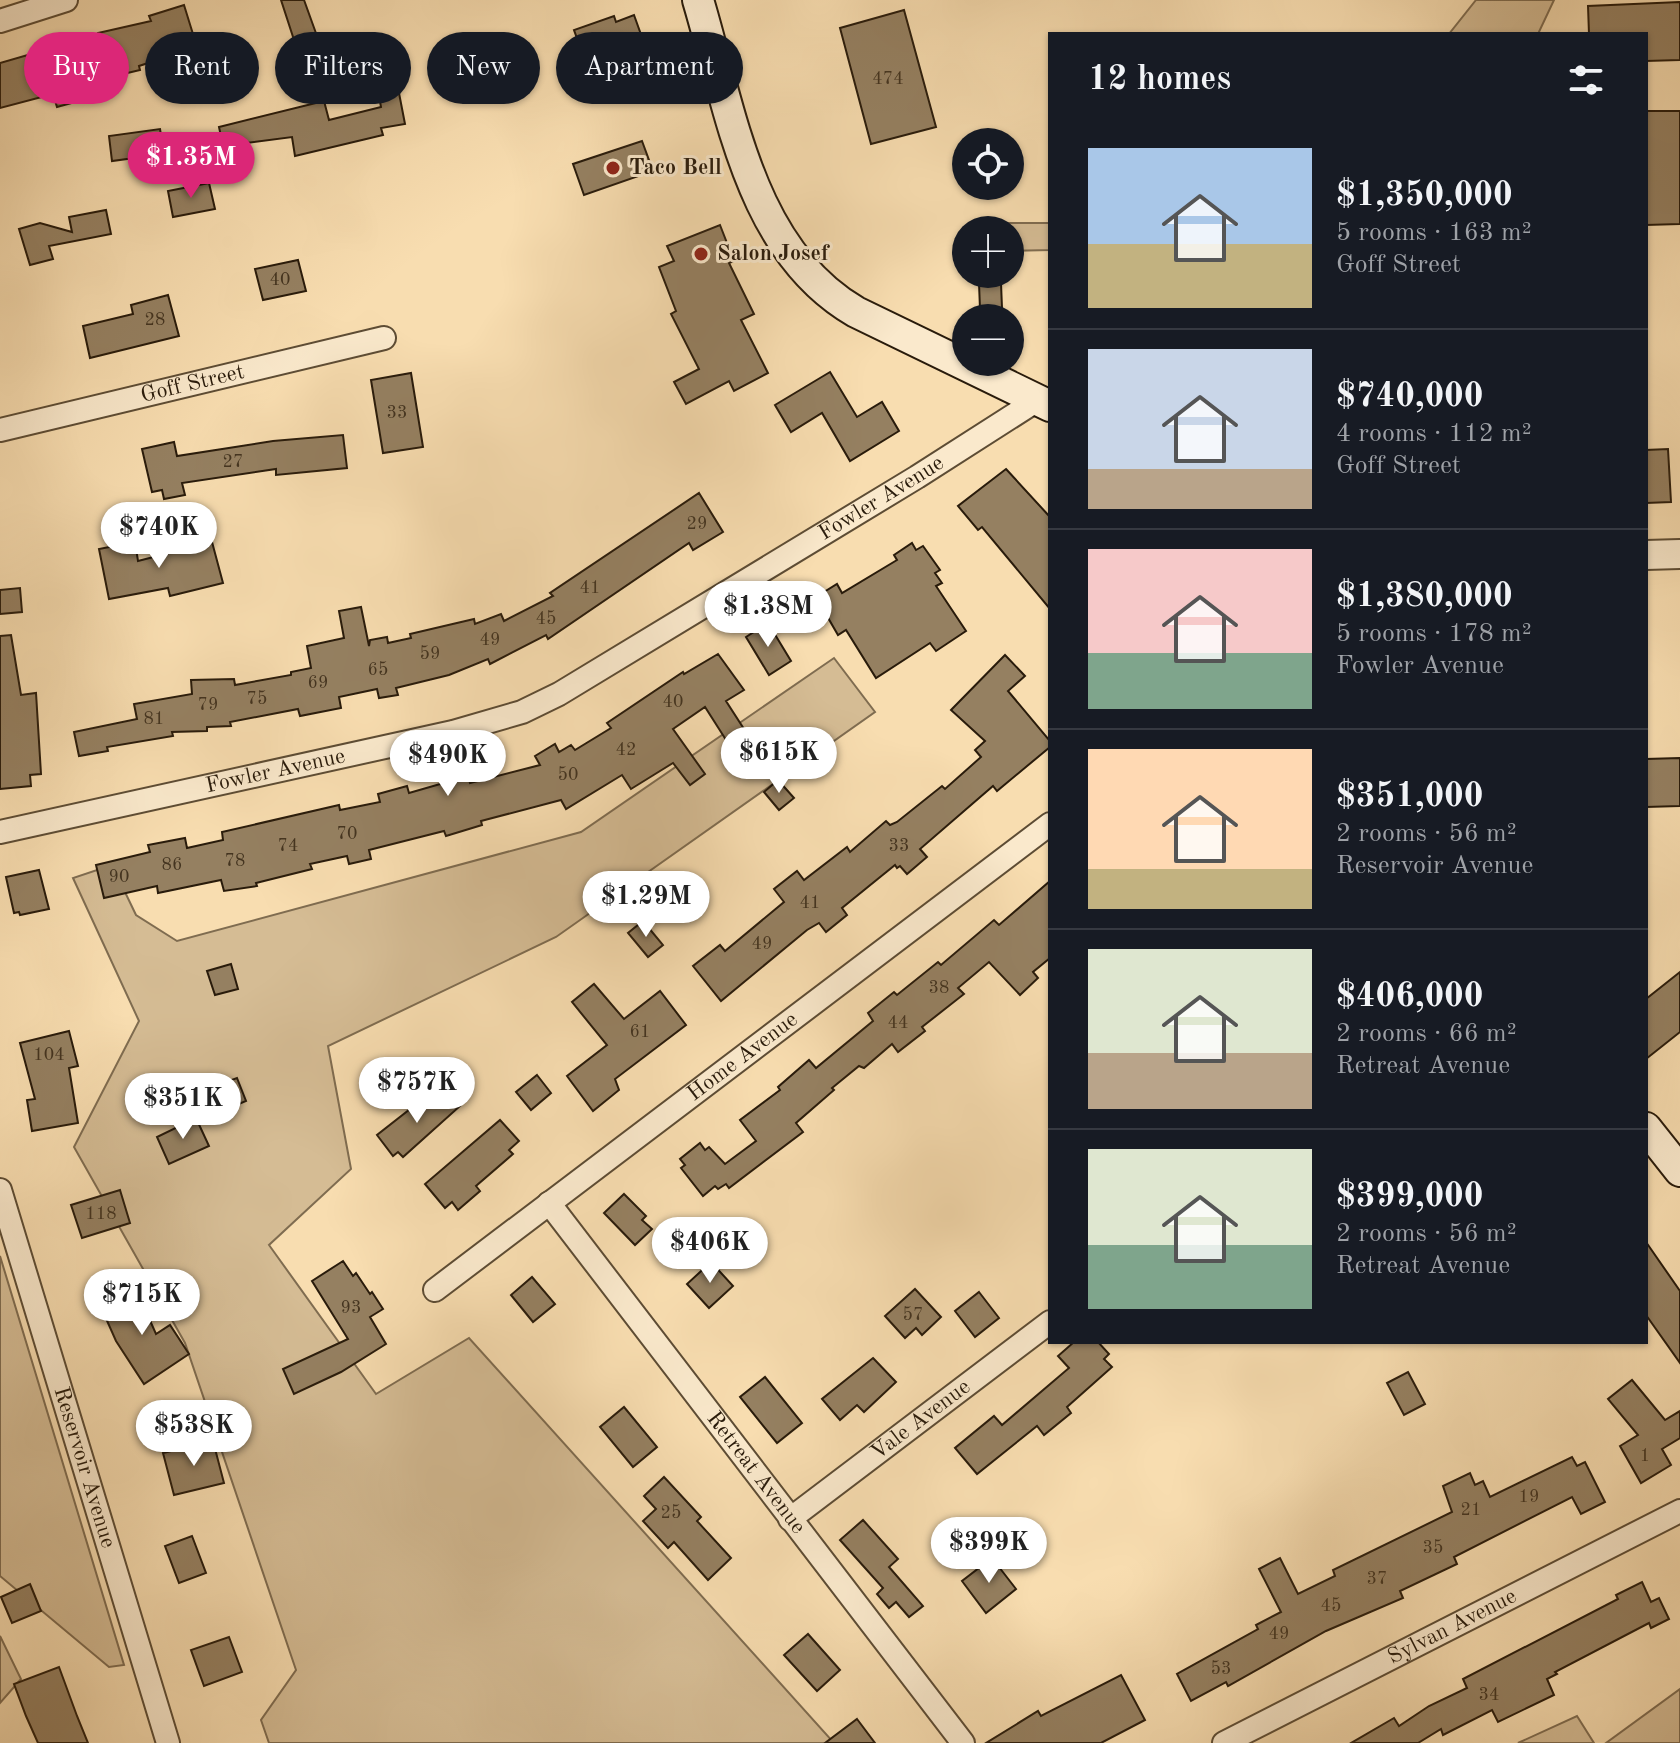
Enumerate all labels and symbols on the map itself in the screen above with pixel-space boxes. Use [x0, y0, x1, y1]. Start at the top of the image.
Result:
house number: 474 [872, 70, 904, 88]
pin: $1.35M [126, 132, 256, 200]
place label: Taco Bell [629, 157, 722, 179]
marker: Taco Bell [604, 159, 622, 177]
place label: Salon Josef [717, 243, 830, 265]
marker: Salon Josef [692, 245, 710, 263]
house number: 40 [270, 271, 290, 289]
house number: 28 [145, 311, 165, 329]
street label: Goff Street [139, 361, 247, 407]
house number: 33 [387, 404, 407, 422]
street label: Fowler Avenue [815, 452, 948, 545]
house number: 27 [223, 453, 243, 471]
pin: $740K [103, 502, 215, 570]
house number: 29 [687, 515, 707, 533]
house number: 41 [580, 579, 600, 597]
pin: $1.38M [703, 581, 833, 649]
house number: 45 [536, 610, 556, 628]
house number: 49 [480, 631, 500, 649]
house number: 59 [420, 645, 440, 663]
house number: 65 [368, 661, 388, 679]
house number: 69 [308, 674, 328, 692]
house number: 75 [247, 690, 267, 708]
house number: 40 [663, 693, 683, 711]
house number: 79 [198, 696, 218, 714]
house number: 81 [144, 710, 164, 728]
pin: $615K [723, 727, 835, 795]
pin: $490K [392, 730, 504, 798]
house number: 42 [616, 741, 636, 759]
street label: Fowler Avenue [204, 745, 347, 797]
house number: 50 [558, 766, 578, 784]
house number: 70 [337, 825, 357, 843]
house number: 74 [278, 837, 298, 855]
house number: 33 [889, 837, 909, 855]
house number: 78 [225, 852, 245, 870]
house number: 86 [162, 856, 182, 874]
house number: 90 [109, 868, 129, 886]
pin: $1.29M [581, 871, 711, 939]
house number: 41 [800, 894, 820, 912]
house number: 49 [752, 935, 772, 953]
house number: 38 [929, 979, 949, 997]
street label: Home Avenue [683, 1008, 802, 1105]
house number: 44 [888, 1014, 908, 1032]
house number: 61 [630, 1023, 650, 1041]
house number: 104 [33, 1046, 65, 1064]
pin: $757K [361, 1057, 473, 1125]
pin: $351K [127, 1073, 239, 1141]
house number: 118 [85, 1205, 117, 1223]
pin: $406K [654, 1217, 766, 1285]
pin: $715K [86, 1269, 198, 1337]
house number: 93 [341, 1299, 361, 1317]
house number: 57 [903, 1306, 923, 1324]
street label: Vale Avenue [867, 1375, 974, 1464]
street label: Reservoir Avenue [49, 1384, 119, 1551]
pin: $538K [138, 1400, 250, 1468]
street label: Retreat Avenue [702, 1408, 809, 1538]
house number: 1 [1640, 1447, 1650, 1465]
house number: 19 [1519, 1488, 1539, 1506]
house number: 21 [1461, 1501, 1481, 1519]
house number: 25 [661, 1504, 681, 1522]
pin: $399K [933, 1517, 1045, 1585]
house number: 35 [1423, 1539, 1443, 1557]
house number: 37 [1367, 1570, 1387, 1588]
street label: Sylvan Avenue [1384, 1585, 1520, 1669]
house number: 45 [1321, 1597, 1341, 1615]
house number: 49 [1269, 1625, 1289, 1643]
house number: 53 [1211, 1660, 1231, 1678]
house number: 34 [1479, 1686, 1499, 1704]

